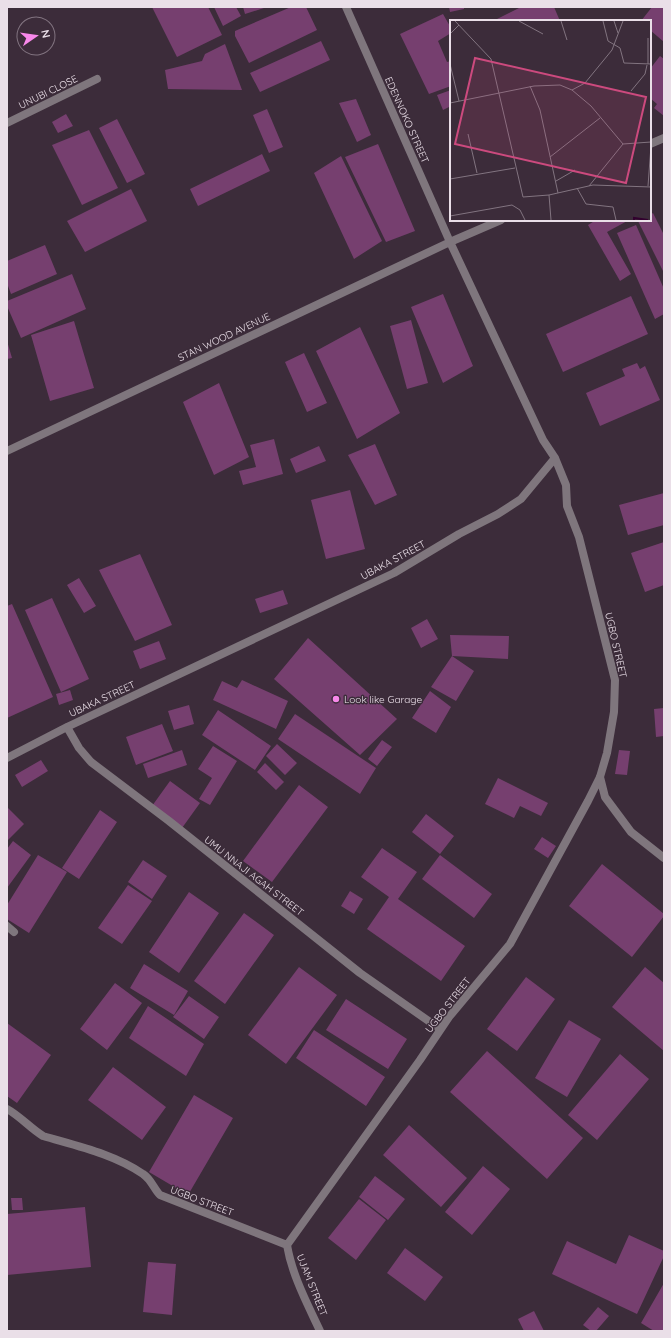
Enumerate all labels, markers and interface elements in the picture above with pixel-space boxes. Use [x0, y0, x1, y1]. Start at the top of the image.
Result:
north arrow [16, 16, 56, 56]
inset map [450, 20, 651, 221]
text: N [38, 28, 53, 39]
street label: UNUBI CLOSE [16, 72, 80, 112]
street label: EDENNOKO STREET [382, 75, 432, 165]
street label: STAN WOOD AVENUE [176, 310, 273, 364]
street label: UBAKA STREET [358, 537, 428, 583]
street label: UGBO STREET [602, 611, 630, 679]
street label: UBAKA STREET [67, 678, 137, 720]
place label: Look like Garage [344, 693, 422, 706]
marker: Look like Garage [331, 694, 341, 704]
street label: UMU NNAJI AGAH STREET [202, 833, 306, 919]
street label: UGBO STREET [422, 975, 474, 1035]
street label: UGBO STREET [169, 1183, 235, 1219]
street label: UJAM STREET [294, 1252, 330, 1318]

